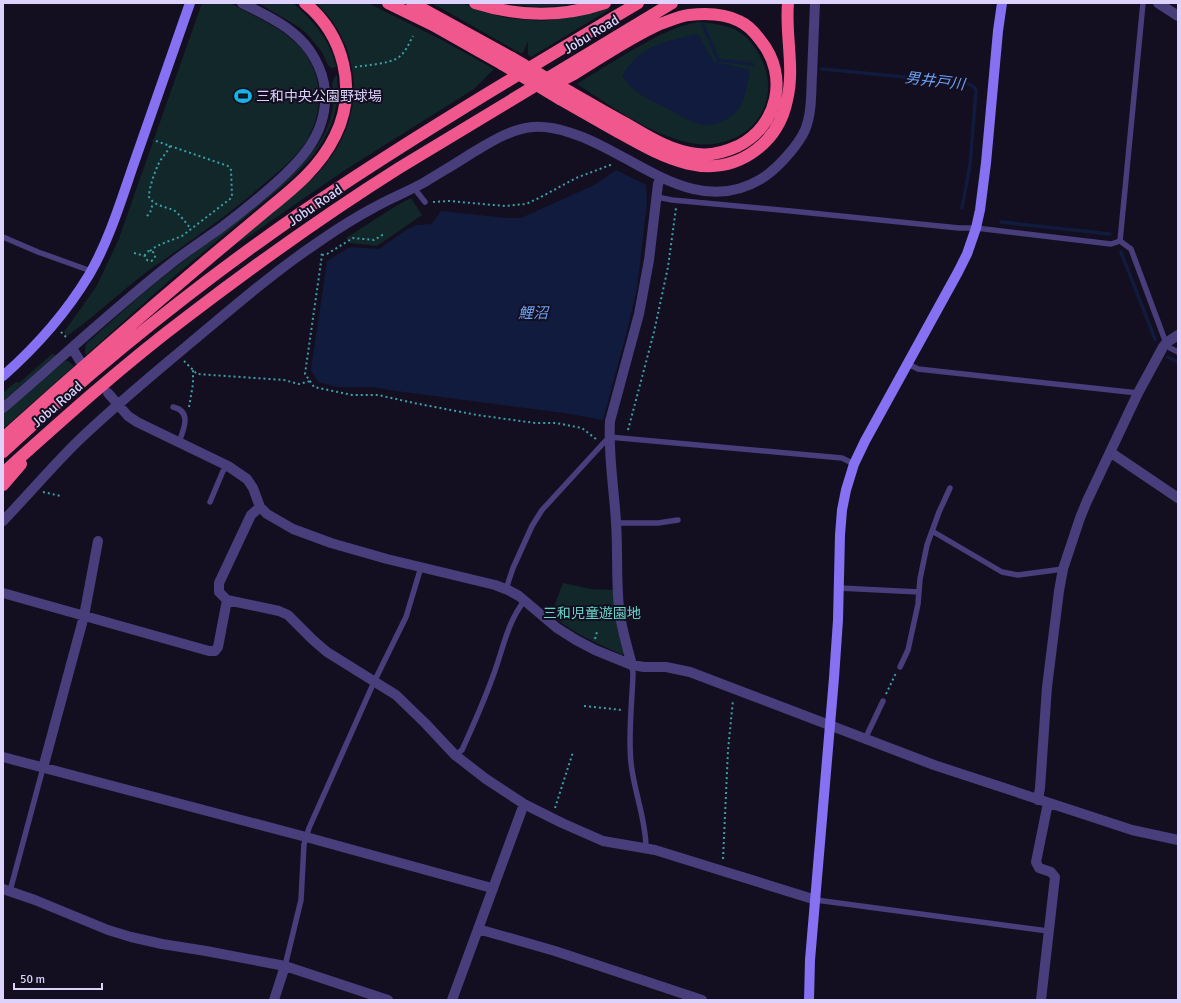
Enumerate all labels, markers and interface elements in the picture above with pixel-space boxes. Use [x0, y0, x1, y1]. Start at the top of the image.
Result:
street label: Jobu Road [560, 11, 622, 58]
water label: 男井戸川 [904, 68, 968, 94]
sports icon: 三和中央公園野球場 [233, 86, 253, 106]
place label: 三和中央公園野球場 [256, 88, 382, 105]
street label: Jobu Road [285, 181, 346, 230]
water label: 鯉沼 [518, 304, 550, 322]
street label: Jobu Road [28, 378, 86, 431]
park label: 三和児童遊園地 [543, 605, 641, 622]
scale bar [14, 965, 102, 991]
text: 50 m [20, 972, 45, 987]

